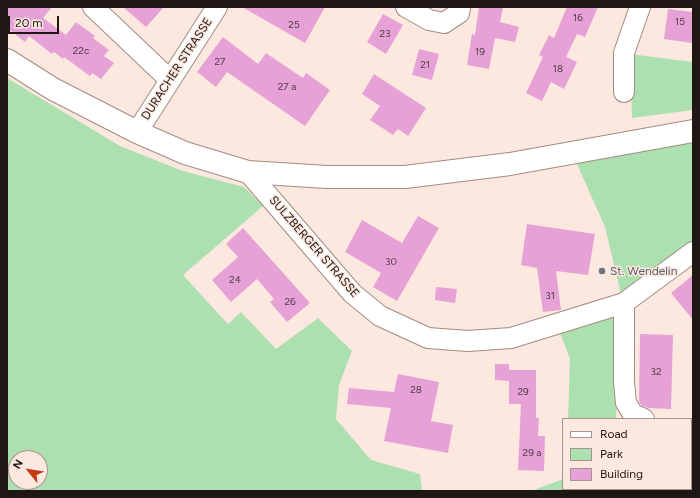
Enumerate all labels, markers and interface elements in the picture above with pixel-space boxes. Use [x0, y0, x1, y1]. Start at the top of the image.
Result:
scale bar [10, 8, 61, 34]
house number: 16 [573, 12, 583, 24]
street label: DURACHER STRASSE [139, 15, 215, 123]
text: 20 m [15, 16, 43, 30]
house number: 15 [675, 16, 685, 28]
house number: 25 [288, 19, 300, 31]
house number: 23 [379, 28, 391, 40]
house number: 22c [73, 45, 89, 57]
house number: 19 [475, 46, 485, 58]
house number: 27 [215, 56, 225, 68]
house number: 21 [420, 59, 430, 71]
house number: 18 [553, 63, 563, 75]
house number: 27 a [278, 81, 296, 93]
street label: SULZBERGER STRASSE [266, 193, 362, 301]
house number: 30 [385, 256, 397, 268]
place label: St. Wendelin [610, 264, 677, 278]
marker: St. Wendelin [597, 266, 607, 276]
house number: 24 [229, 274, 241, 286]
house number: 31 [545, 290, 555, 302]
house number: 26 [284, 296, 296, 308]
house number: 32 [650, 366, 662, 378]
house number: 28 [410, 384, 422, 396]
house number: 29 [517, 386, 529, 398]
legend [562, 418, 692, 490]
text: Road [600, 427, 628, 441]
house number: 29 a [523, 447, 541, 459]
text: Park [600, 447, 623, 461]
north arrow [8, 450, 48, 490]
text: N [10, 457, 26, 471]
text: Building [600, 467, 643, 481]

